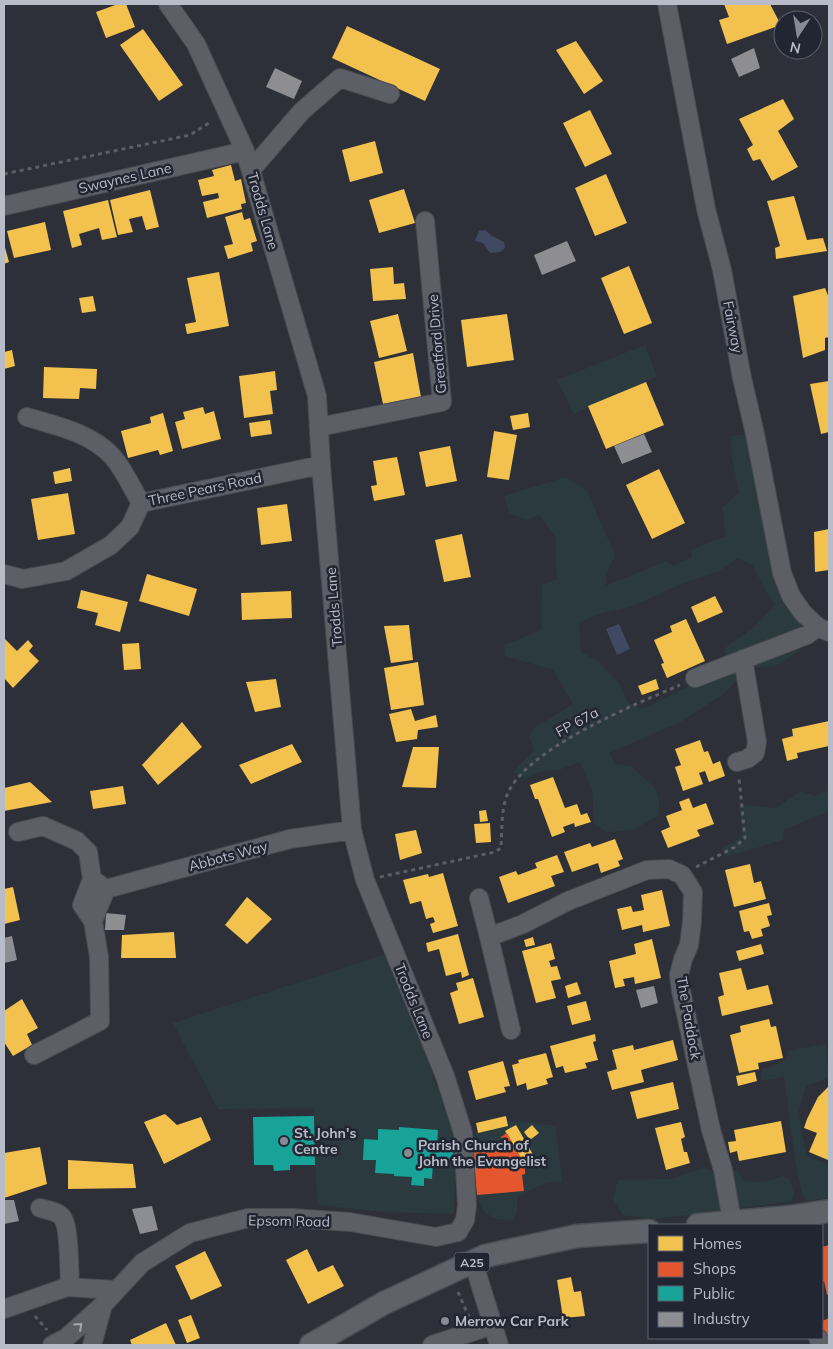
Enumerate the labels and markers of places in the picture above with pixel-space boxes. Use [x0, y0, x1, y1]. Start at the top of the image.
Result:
place label: St. John's Centre [294, 1124, 356, 1158]
marker: St. John's Centre [278, 1135, 290, 1147]
place label: Parish Church of John the Evangelist [418, 1136, 547, 1170]
marker: Parish Church of John the Evangelist [402, 1147, 414, 1159]
place label: Merrow Car Park [455, 1312, 569, 1330]
marker: Merrow Car Park [439, 1315, 451, 1327]

